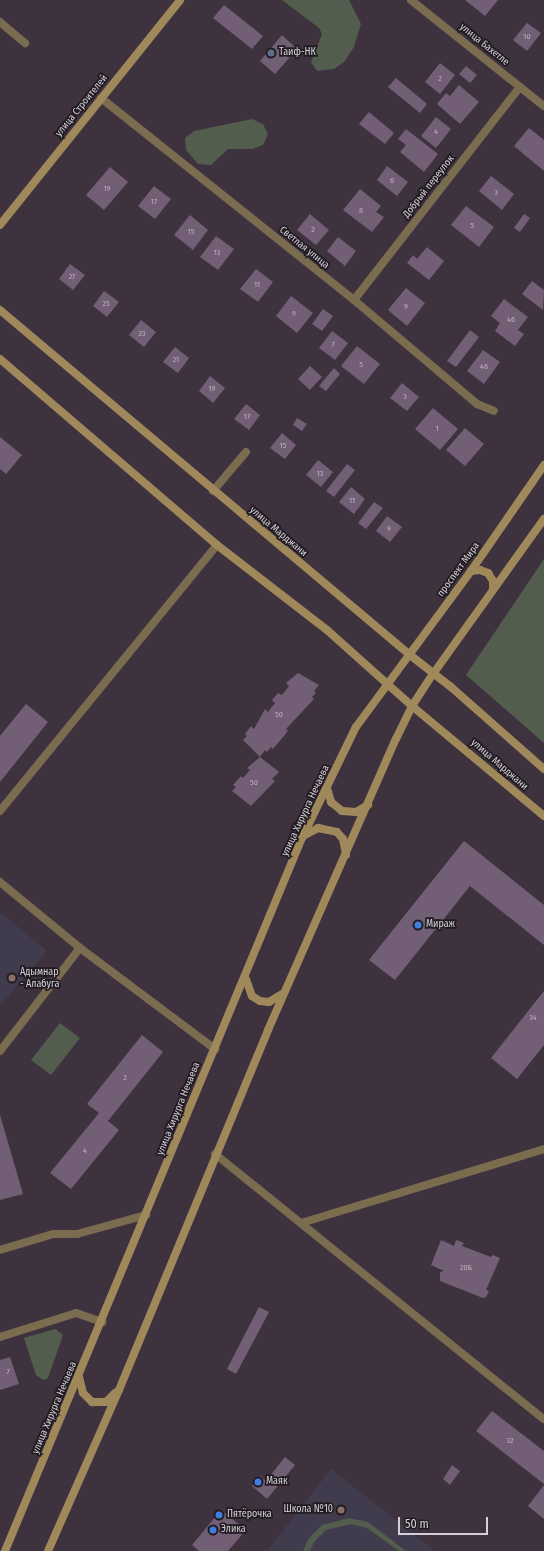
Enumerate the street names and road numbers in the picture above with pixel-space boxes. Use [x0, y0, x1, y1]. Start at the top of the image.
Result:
street label: улица Бахетле [457, 21, 511, 69]
street label: улица Строителей [53, 73, 111, 139]
street label: Добрый переулок [401, 154, 457, 220]
street label: Светлая улица [277, 224, 331, 272]
street label: улица Марджани [247, 504, 309, 560]
street label: проспект Мира [435, 541, 483, 599]
street label: улица Марджани [468, 737, 530, 793]
street label: улица Хирурга Нечаева [280, 764, 332, 858]
street label: улица Хирурга Нечаева [155, 1061, 203, 1157]
street label: улица Хирурга Нечаева [30, 1360, 80, 1456]

